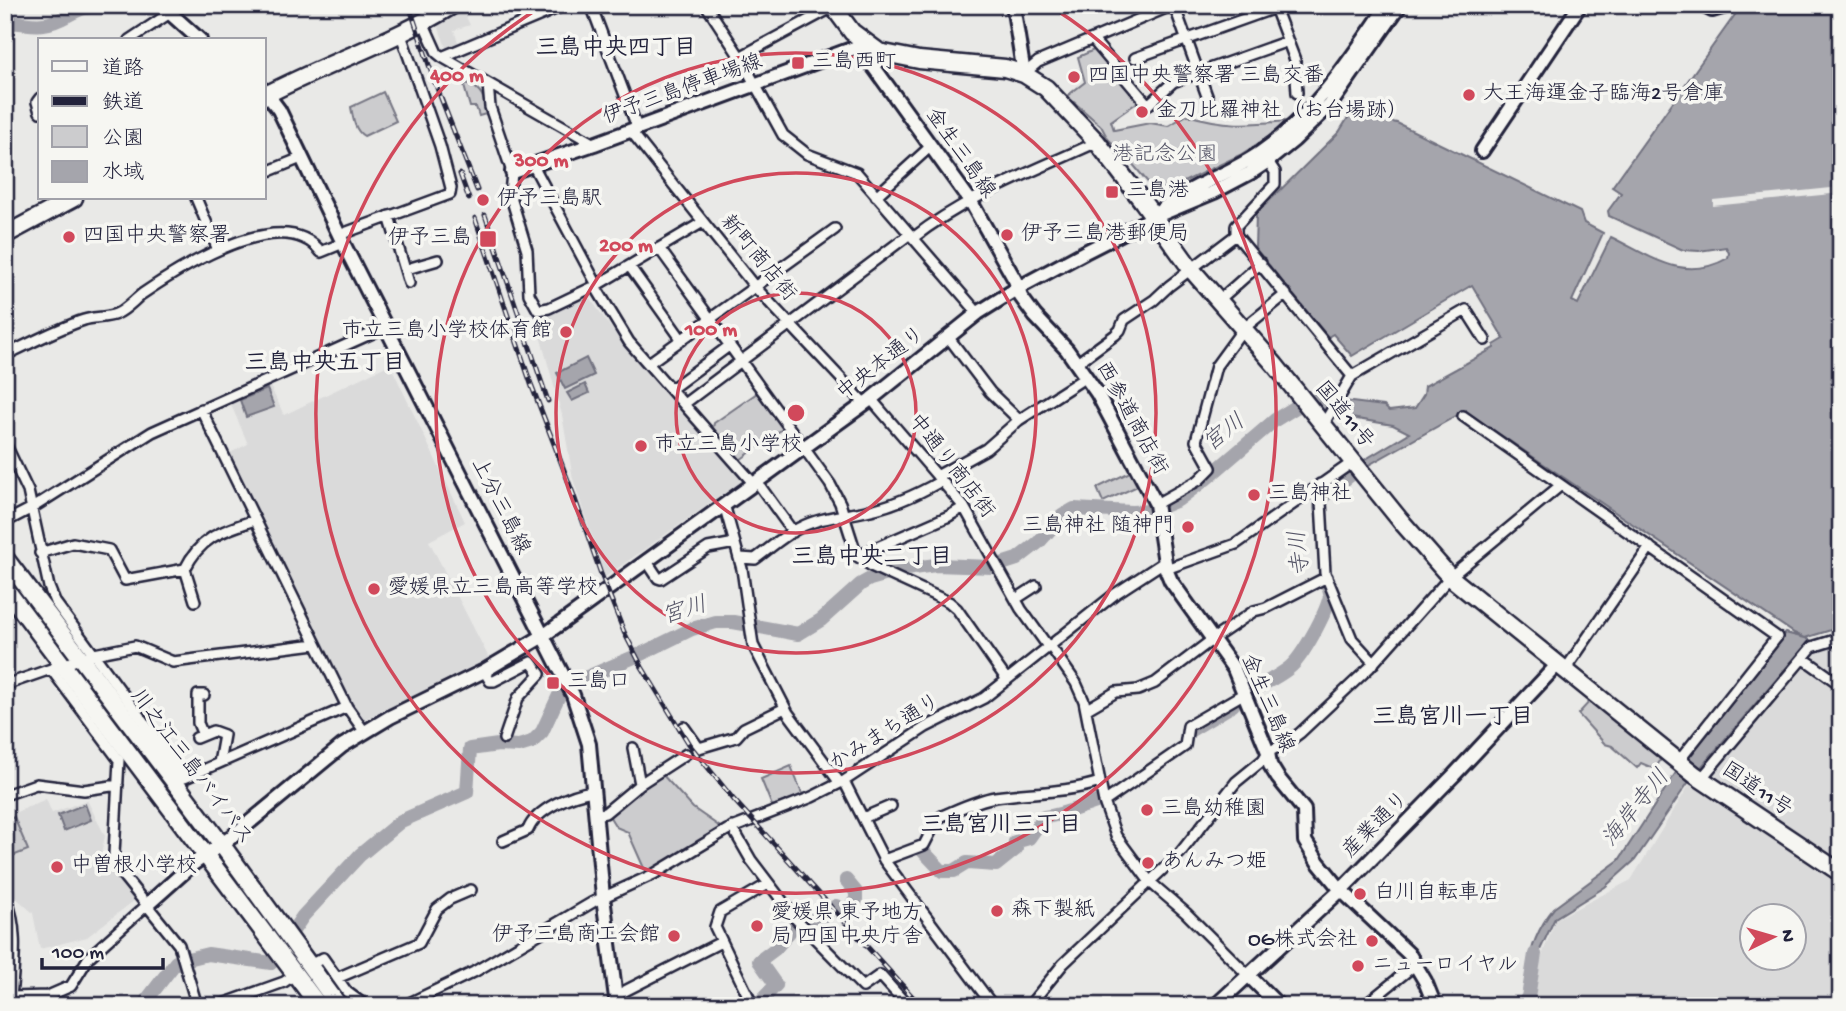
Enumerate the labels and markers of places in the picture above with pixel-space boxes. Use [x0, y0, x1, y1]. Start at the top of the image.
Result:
place label: 三島西町 [812, 50, 896, 76]
marker: 三島西町 [790, 55, 806, 71]
place label: 四国中央警察署 三島交番 [1088, 63, 1324, 90]
marker: 四国中央警察署 三島交番 [1066, 69, 1082, 85]
place label: 大王海運金子臨海2号倉庫 [1483, 81, 1724, 108]
marker: 大王海運金子臨海2号倉庫 [1461, 87, 1477, 103]
place label: 金刀比羅神社（お台場跡） [1156, 99, 1408, 125]
marker: 金刀比羅神社（お台場跡） [1134, 104, 1150, 120]
place label: 三島港 [1126, 179, 1189, 205]
marker: 三島港 [1104, 184, 1120, 200]
place label: 伊予三島駅 [497, 187, 602, 213]
marker: 伊予三島駅 [475, 192, 491, 208]
place label: 伊予三島港郵便局 [1021, 222, 1189, 248]
place label: 四国中央警察署 [83, 223, 230, 250]
place label: 伊予三島 [388, 226, 472, 252]
marker: 伊予三島港郵便局 [999, 227, 1015, 243]
marker: 四国中央警察署 [61, 229, 77, 245]
marker: 伊予三島 [478, 229, 498, 249]
place label: 市立三島小学校体育館 [342, 318, 552, 345]
marker: 市立三島小学校体育館 [558, 324, 574, 340]
centre of rings [784, 401, 808, 425]
place label: 市立三島小学校 [655, 433, 802, 459]
marker: 市立三島小学校 [633, 438, 649, 454]
place label: 三島神社 [1268, 482, 1352, 508]
marker: 三島神社 [1246, 487, 1262, 503]
place label: 三島神社 随神門 [1022, 514, 1174, 540]
marker: 三島神社 随神門 [1180, 519, 1196, 535]
place label: 愛媛県立三島高等学校 [388, 575, 598, 602]
marker: 愛媛県立三島高等学校 [366, 581, 382, 597]
place label: 三島口 [567, 670, 630, 696]
marker: 三島口 [545, 675, 561, 691]
place label: 三島幼稚園 [1161, 797, 1266, 823]
marker: 三島幼稚園 [1139, 802, 1155, 818]
place label: あんみつ姫 [1162, 850, 1267, 876]
place label: 中曽根小学校 [71, 853, 197, 880]
marker: あんみつ姫 [1140, 855, 1156, 871]
marker: 中曽根小学校 [49, 859, 65, 875]
place label: 白川自転車店 [1374, 880, 1500, 907]
marker: 白川自転車店 [1352, 886, 1368, 902]
place label: 森下製紙 [1011, 897, 1095, 924]
place label: 愛媛県 東予地方 局 四国中央庁舎 [771, 900, 923, 951]
marker: 森下製紙 [989, 903, 1005, 919]
marker: 愛媛県 東予地方 局 四国中央庁舎 [749, 918, 765, 934]
place label: 伊予三島商工会館 [492, 922, 660, 949]
place label: OG株式会社 [1248, 927, 1358, 954]
marker: 伊予三島商工会館 [666, 928, 682, 944]
marker: OG株式会社 [1364, 933, 1380, 949]
place label: ニューロイヤル [1372, 954, 1518, 979]
marker: ニューロイヤル [1350, 958, 1366, 974]

